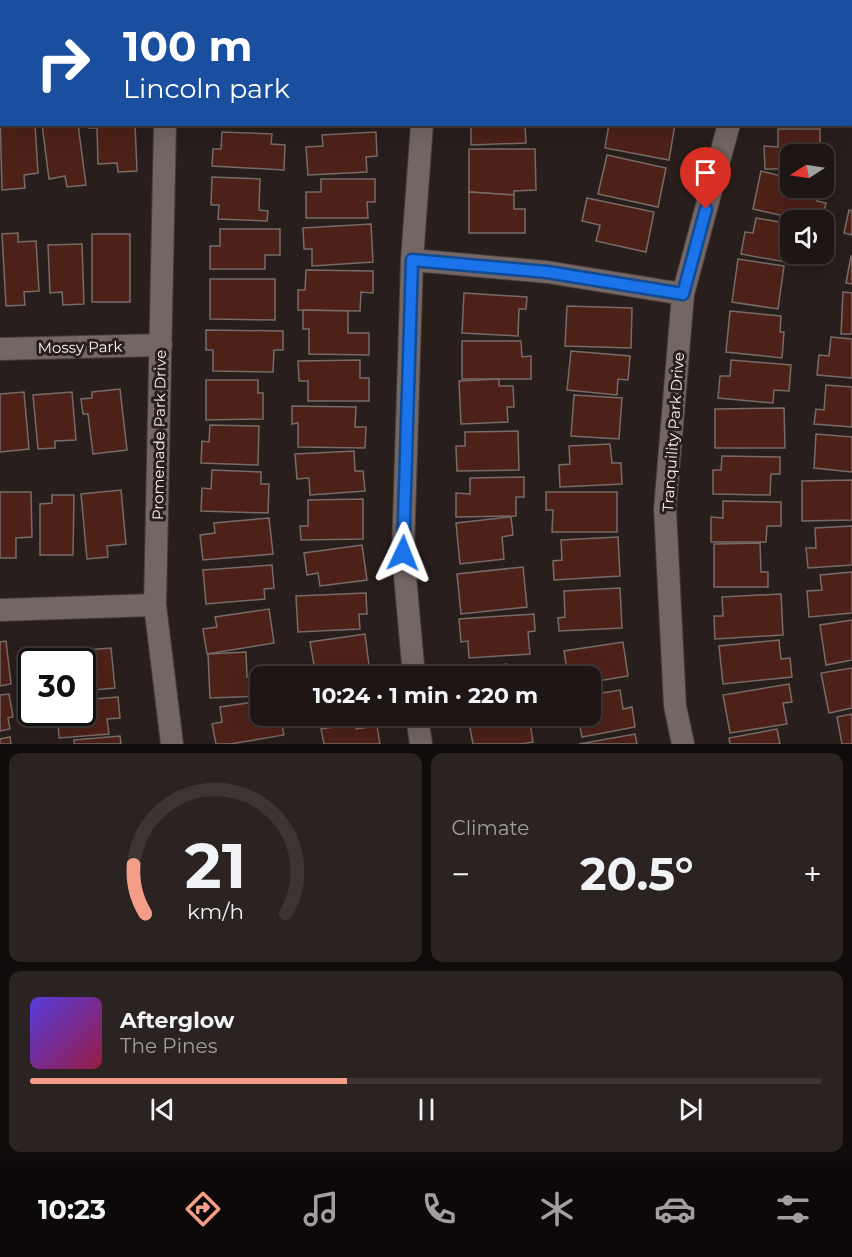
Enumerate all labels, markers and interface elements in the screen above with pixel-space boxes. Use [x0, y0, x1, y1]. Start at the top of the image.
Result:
text: 100 m [123, 20, 252, 72]
icon: right [24, 24, 102, 102]
text: Lincoln park [123, 72, 290, 105]
north arrow [780, 144, 834, 198]
map controls [780, 144, 834, 264]
pin [680, 147, 731, 209]
icon: arrive [689, 156, 722, 189]
button: sound [780, 210, 834, 264]
street label: Mossy Park [37, 337, 123, 357]
street label: Promenade Park Drive [148, 350, 170, 520]
street label: Tranquility Park Drive [658, 351, 688, 513]
position arrow [371, 521, 435, 585]
speed limit sign: 30 [18, 648, 96, 726]
text: 10:24 · 1 min · 220 m [313, 682, 538, 709]
text: Climate [452, 816, 529, 840]
text: 21 [185, 828, 246, 904]
text: 20.5° [580, 846, 694, 901]
text: − [452, 854, 470, 894]
text: + [803, 854, 822, 894]
text: km/h [187, 899, 244, 925]
text: Afterglow [120, 1007, 234, 1034]
text: The Pines [120, 1034, 217, 1058]
icon: previous [146, 1093, 179, 1126]
icon: pause [410, 1093, 443, 1126]
icon: next [674, 1093, 707, 1126]
icon: directions [182, 1188, 224, 1230]
icon: music [300, 1188, 342, 1230]
icon: phone [418, 1188, 460, 1230]
icon: climate [536, 1188, 578, 1230]
icon: car [654, 1188, 696, 1230]
icon: filters [772, 1188, 814, 1230]
text: 10:23 [38, 1193, 106, 1226]

